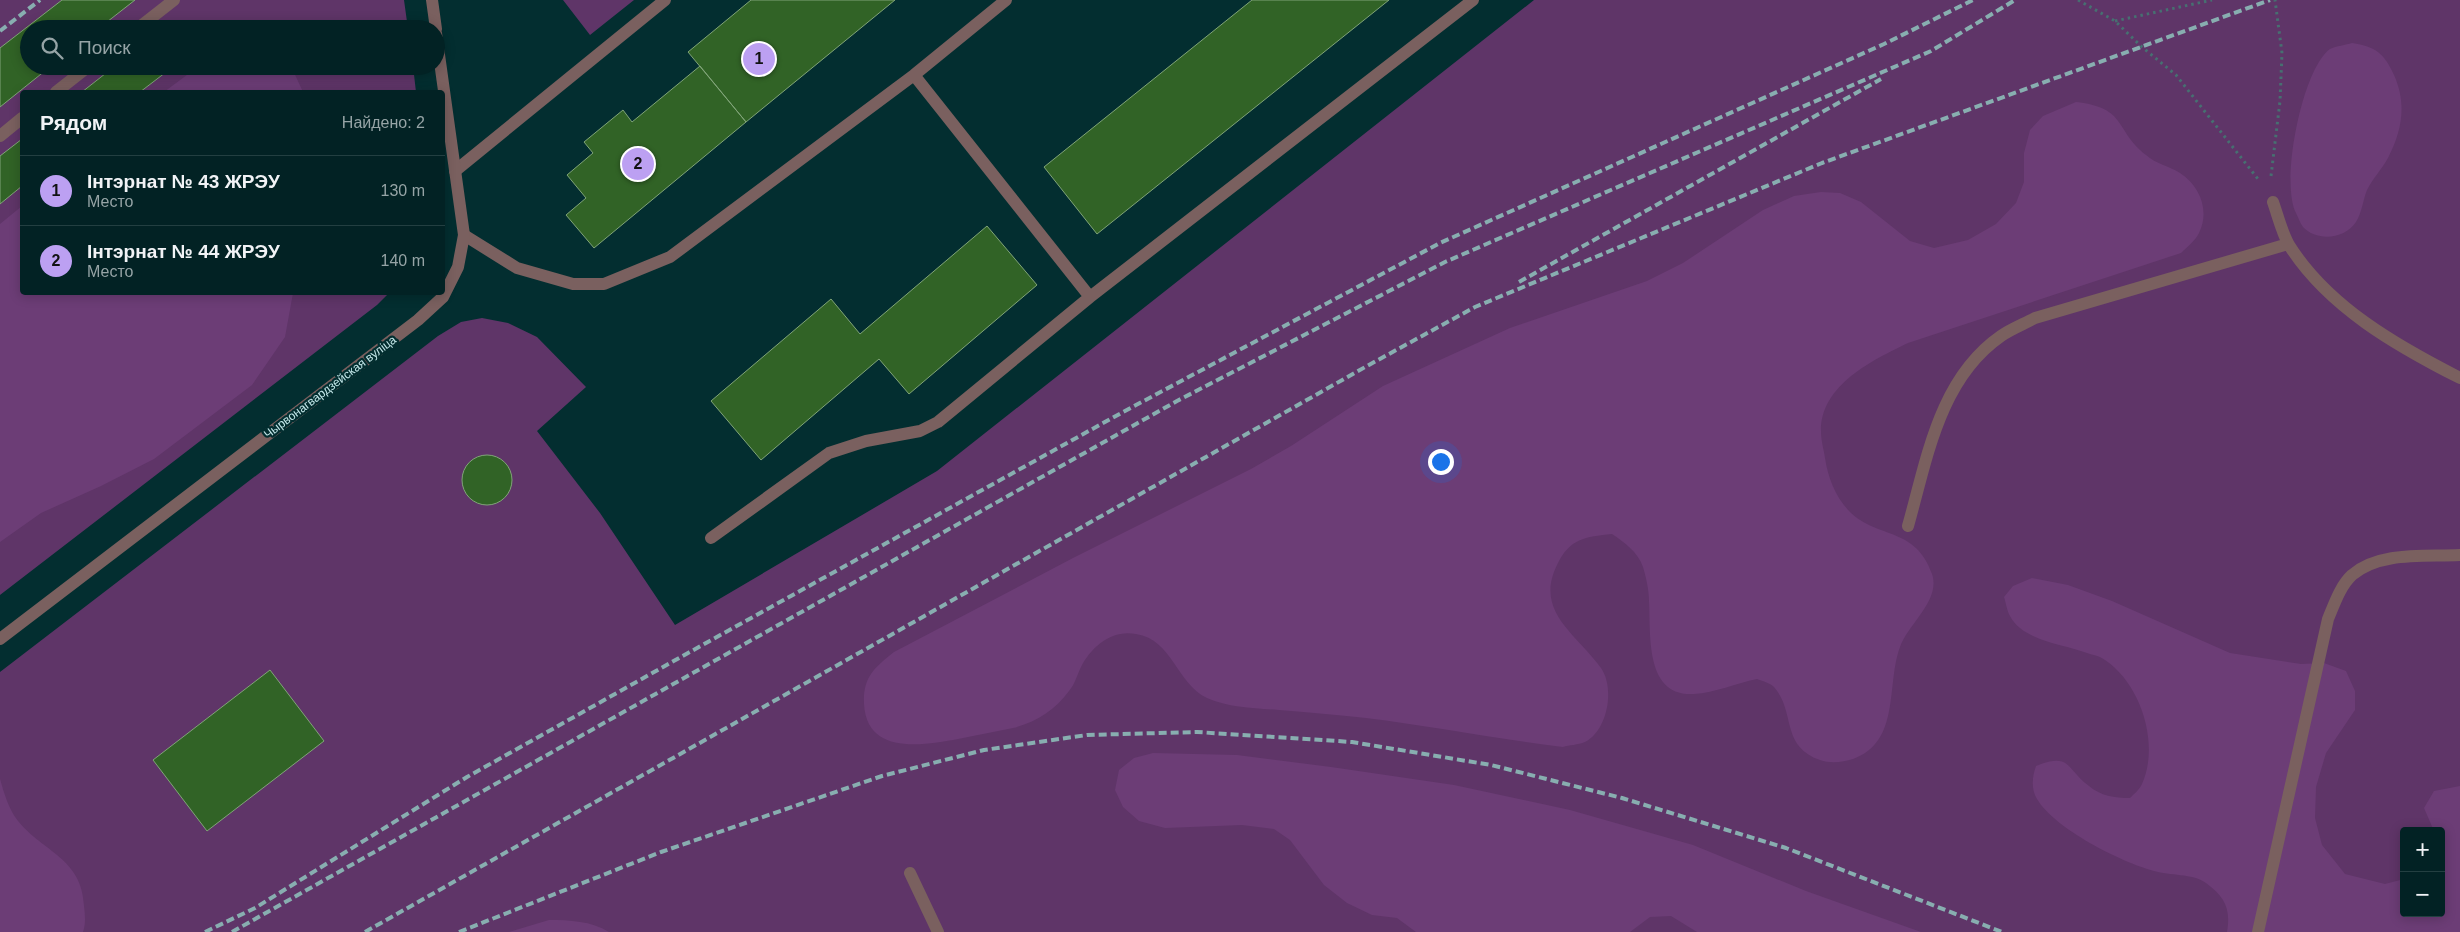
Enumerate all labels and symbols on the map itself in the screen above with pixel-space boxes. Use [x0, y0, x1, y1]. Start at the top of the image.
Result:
pin: 1 [743, 40, 775, 78]
pin: 2 [622, 145, 654, 183]
street label: Чырвонагвардзейская вуліца [261, 332, 399, 441]
your location [1428, 449, 1454, 475]

